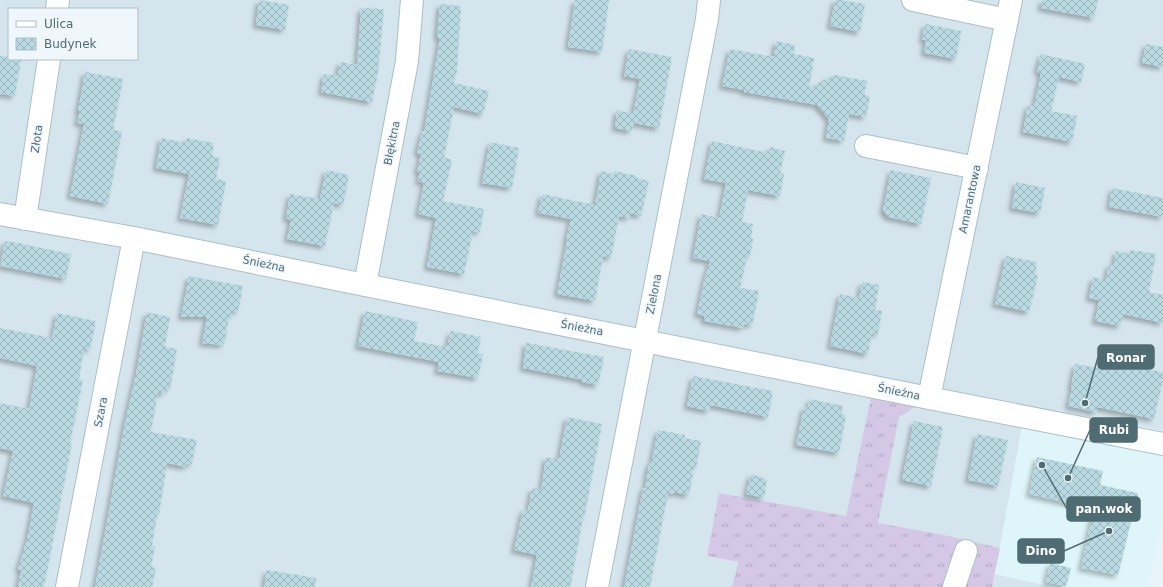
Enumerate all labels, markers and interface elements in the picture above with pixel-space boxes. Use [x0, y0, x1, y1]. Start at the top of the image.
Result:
legend [8, 8, 138, 60]
text: Ulica [44, 17, 73, 31]
text: Budynek [44, 37, 97, 51]
street label: Błękitna [381, 120, 403, 166]
street label: Złota [29, 124, 45, 154]
street label: Amarantowa [956, 163, 984, 235]
street label: Śnieżna [241, 253, 287, 275]
street label: Zielona [644, 273, 664, 315]
street label: Śnieżna [560, 317, 604, 339]
callout: Ronar [1098, 345, 1154, 369]
text: Ronar [1106, 351, 1146, 365]
street label: Śnieżna [876, 381, 922, 403]
street label: Szara [92, 396, 110, 428]
callout: Rubi [1090, 418, 1137, 442]
text: Rubi [1099, 423, 1129, 437]
callout: pan.wok [1067, 497, 1140, 521]
text: pan.wok [1075, 502, 1134, 516]
callout: Dino [1018, 539, 1064, 563]
text: Dino [1026, 544, 1056, 558]

